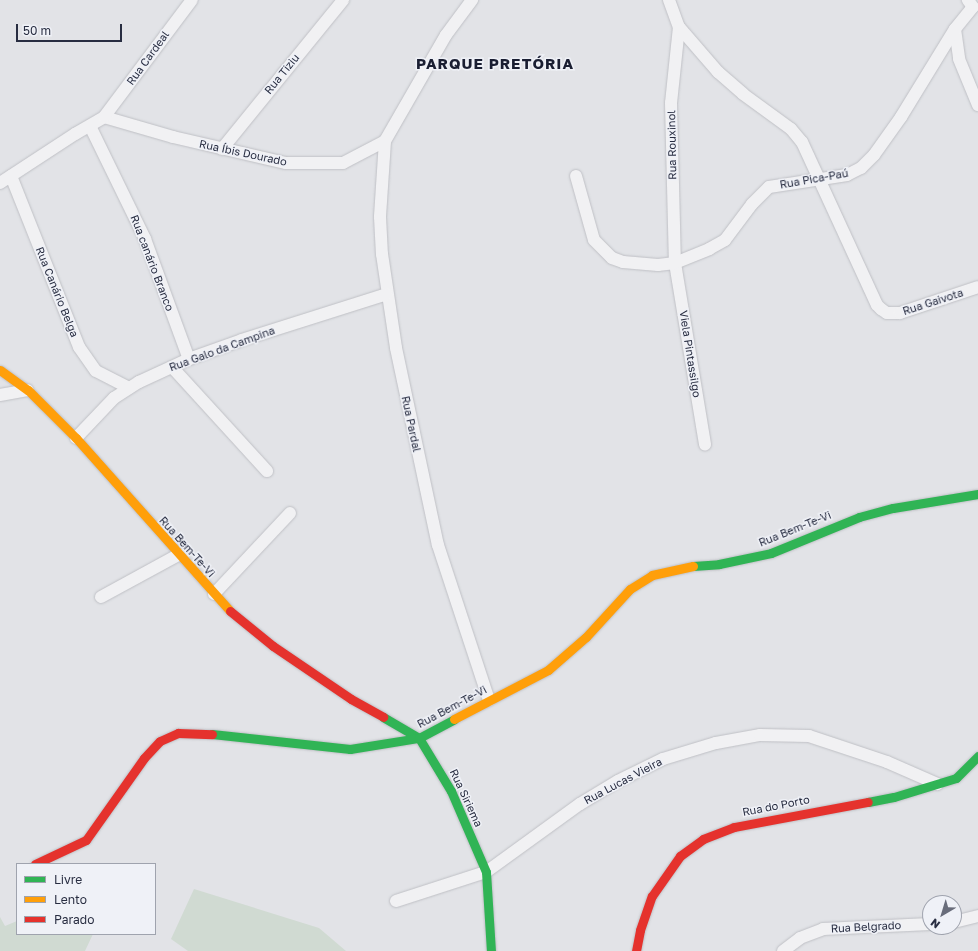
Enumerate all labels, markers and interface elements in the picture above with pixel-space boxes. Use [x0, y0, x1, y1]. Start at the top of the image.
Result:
scale bar [18, 16, 124, 42]
text: 50 m [23, 23, 51, 38]
street label: Rua Cardeal [124, 28, 172, 88]
street label: Rua Tiziu [262, 51, 302, 97]
district label: PARQUE PRETÓRIA [416, 55, 574, 73]
street label: Rua Rouxinol [665, 110, 679, 180]
street label: Rua Íbis Dourado [198, 137, 288, 169]
street label: Rua Pica-Paú [779, 166, 849, 192]
street label: Rua canário Branco [128, 213, 176, 313]
street label: Rua Canário Belga [33, 245, 81, 339]
street label: Rua Gaivota [901, 286, 965, 318]
street label: Viela Pintassilgo [677, 310, 703, 398]
street label: Rua Galo da Campina [167, 324, 277, 374]
street label: Rua Pardal [399, 395, 423, 453]
street label: Rua Bem-Te-Vi [757, 508, 833, 550]
street label: Rua Bem-Te-Vi [156, 514, 218, 580]
street label: Rua Bem-Te-Vi [415, 683, 489, 731]
street label: Rua Lucas Vieira [582, 755, 664, 807]
street label: Rua Siriema [447, 767, 485, 829]
street label: Rua do Porto [741, 793, 811, 819]
legend [16, 863, 156, 935]
text: Livre [54, 872, 82, 887]
text: Lento [54, 892, 87, 907]
north arrow [922, 895, 962, 935]
text: Parado [54, 912, 94, 927]
text: N [928, 916, 942, 932]
street label: Rua Belgrado [830, 919, 902, 935]

